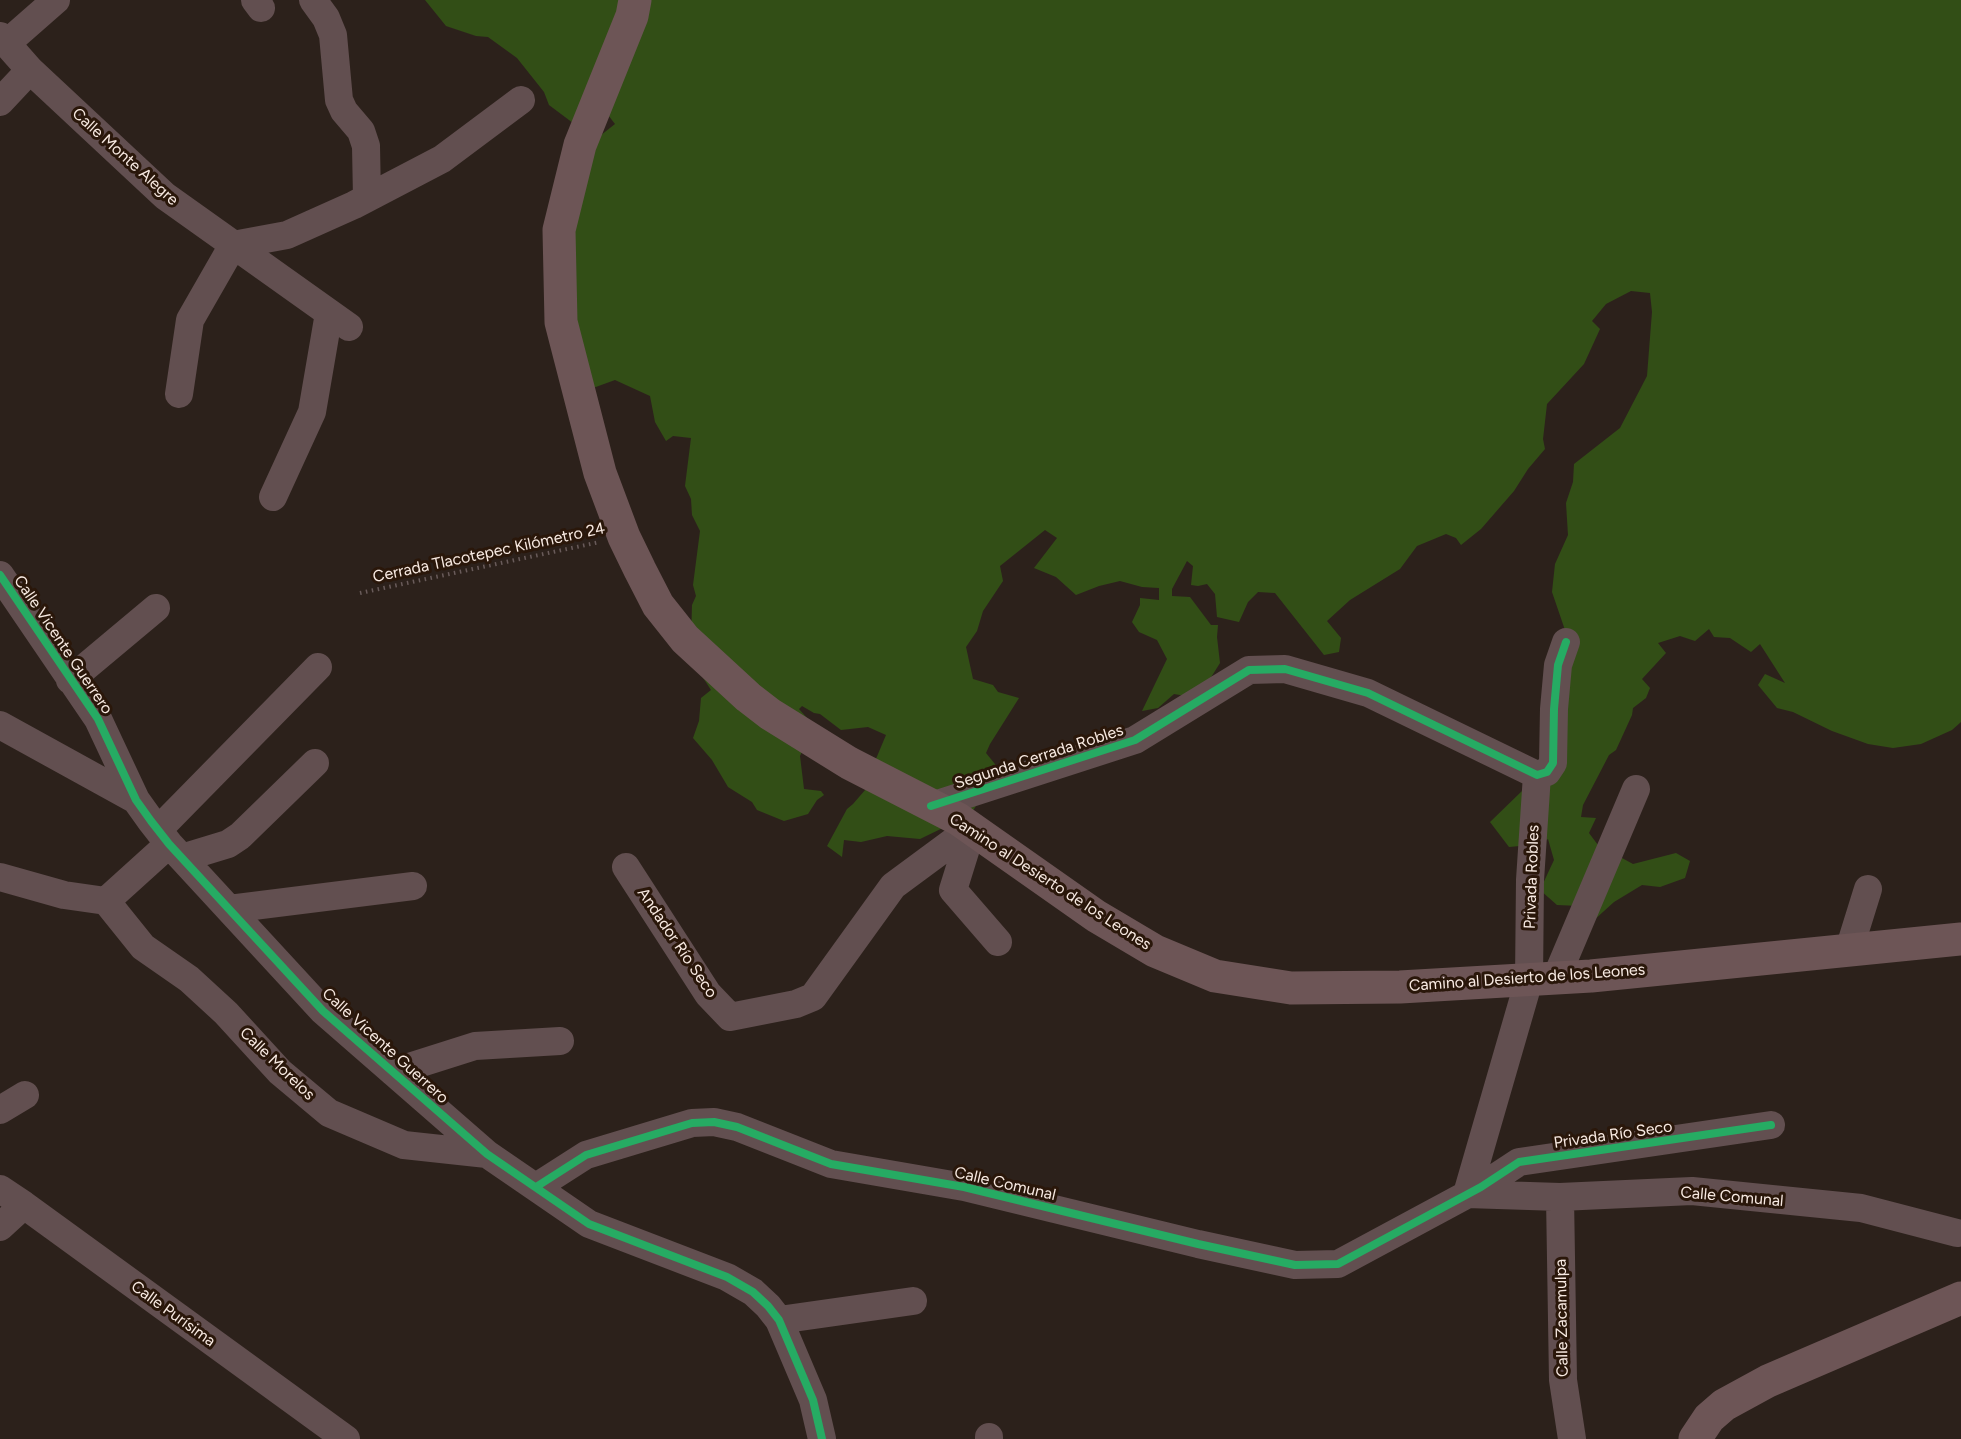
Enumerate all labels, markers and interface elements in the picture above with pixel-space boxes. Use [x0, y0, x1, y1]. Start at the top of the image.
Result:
street label: Calle Monte Alegre [68, 104, 182, 210]
street label: Cerrada Tlacotepec Kilómetro 24 [371, 519, 607, 587]
street label: Calle Vicente Guerrero [9, 572, 117, 718]
street label: Segunda Cerrada Robles [952, 721, 1126, 793]
street label: Camino al Desierto de los Leones [945, 809, 1155, 955]
street label: Privada Robles [1521, 824, 1543, 930]
street label: Andador Río Seco [633, 884, 721, 1002]
street label: Camino al Desierto de los Leones [1408, 960, 1646, 996]
street label: Calle Vicente Guerrero [318, 984, 452, 1108]
street label: Calle Morelos [236, 1024, 318, 1104]
street label: Privada Río Seco [1552, 1117, 1674, 1153]
street label: Calle Comunal [952, 1163, 1058, 1205]
street label: Calle Comunal [1680, 1183, 1784, 1211]
street label: Calle Zacamulpa [1551, 1259, 1573, 1377]
street label: Calle Purísima [127, 1277, 219, 1351]

